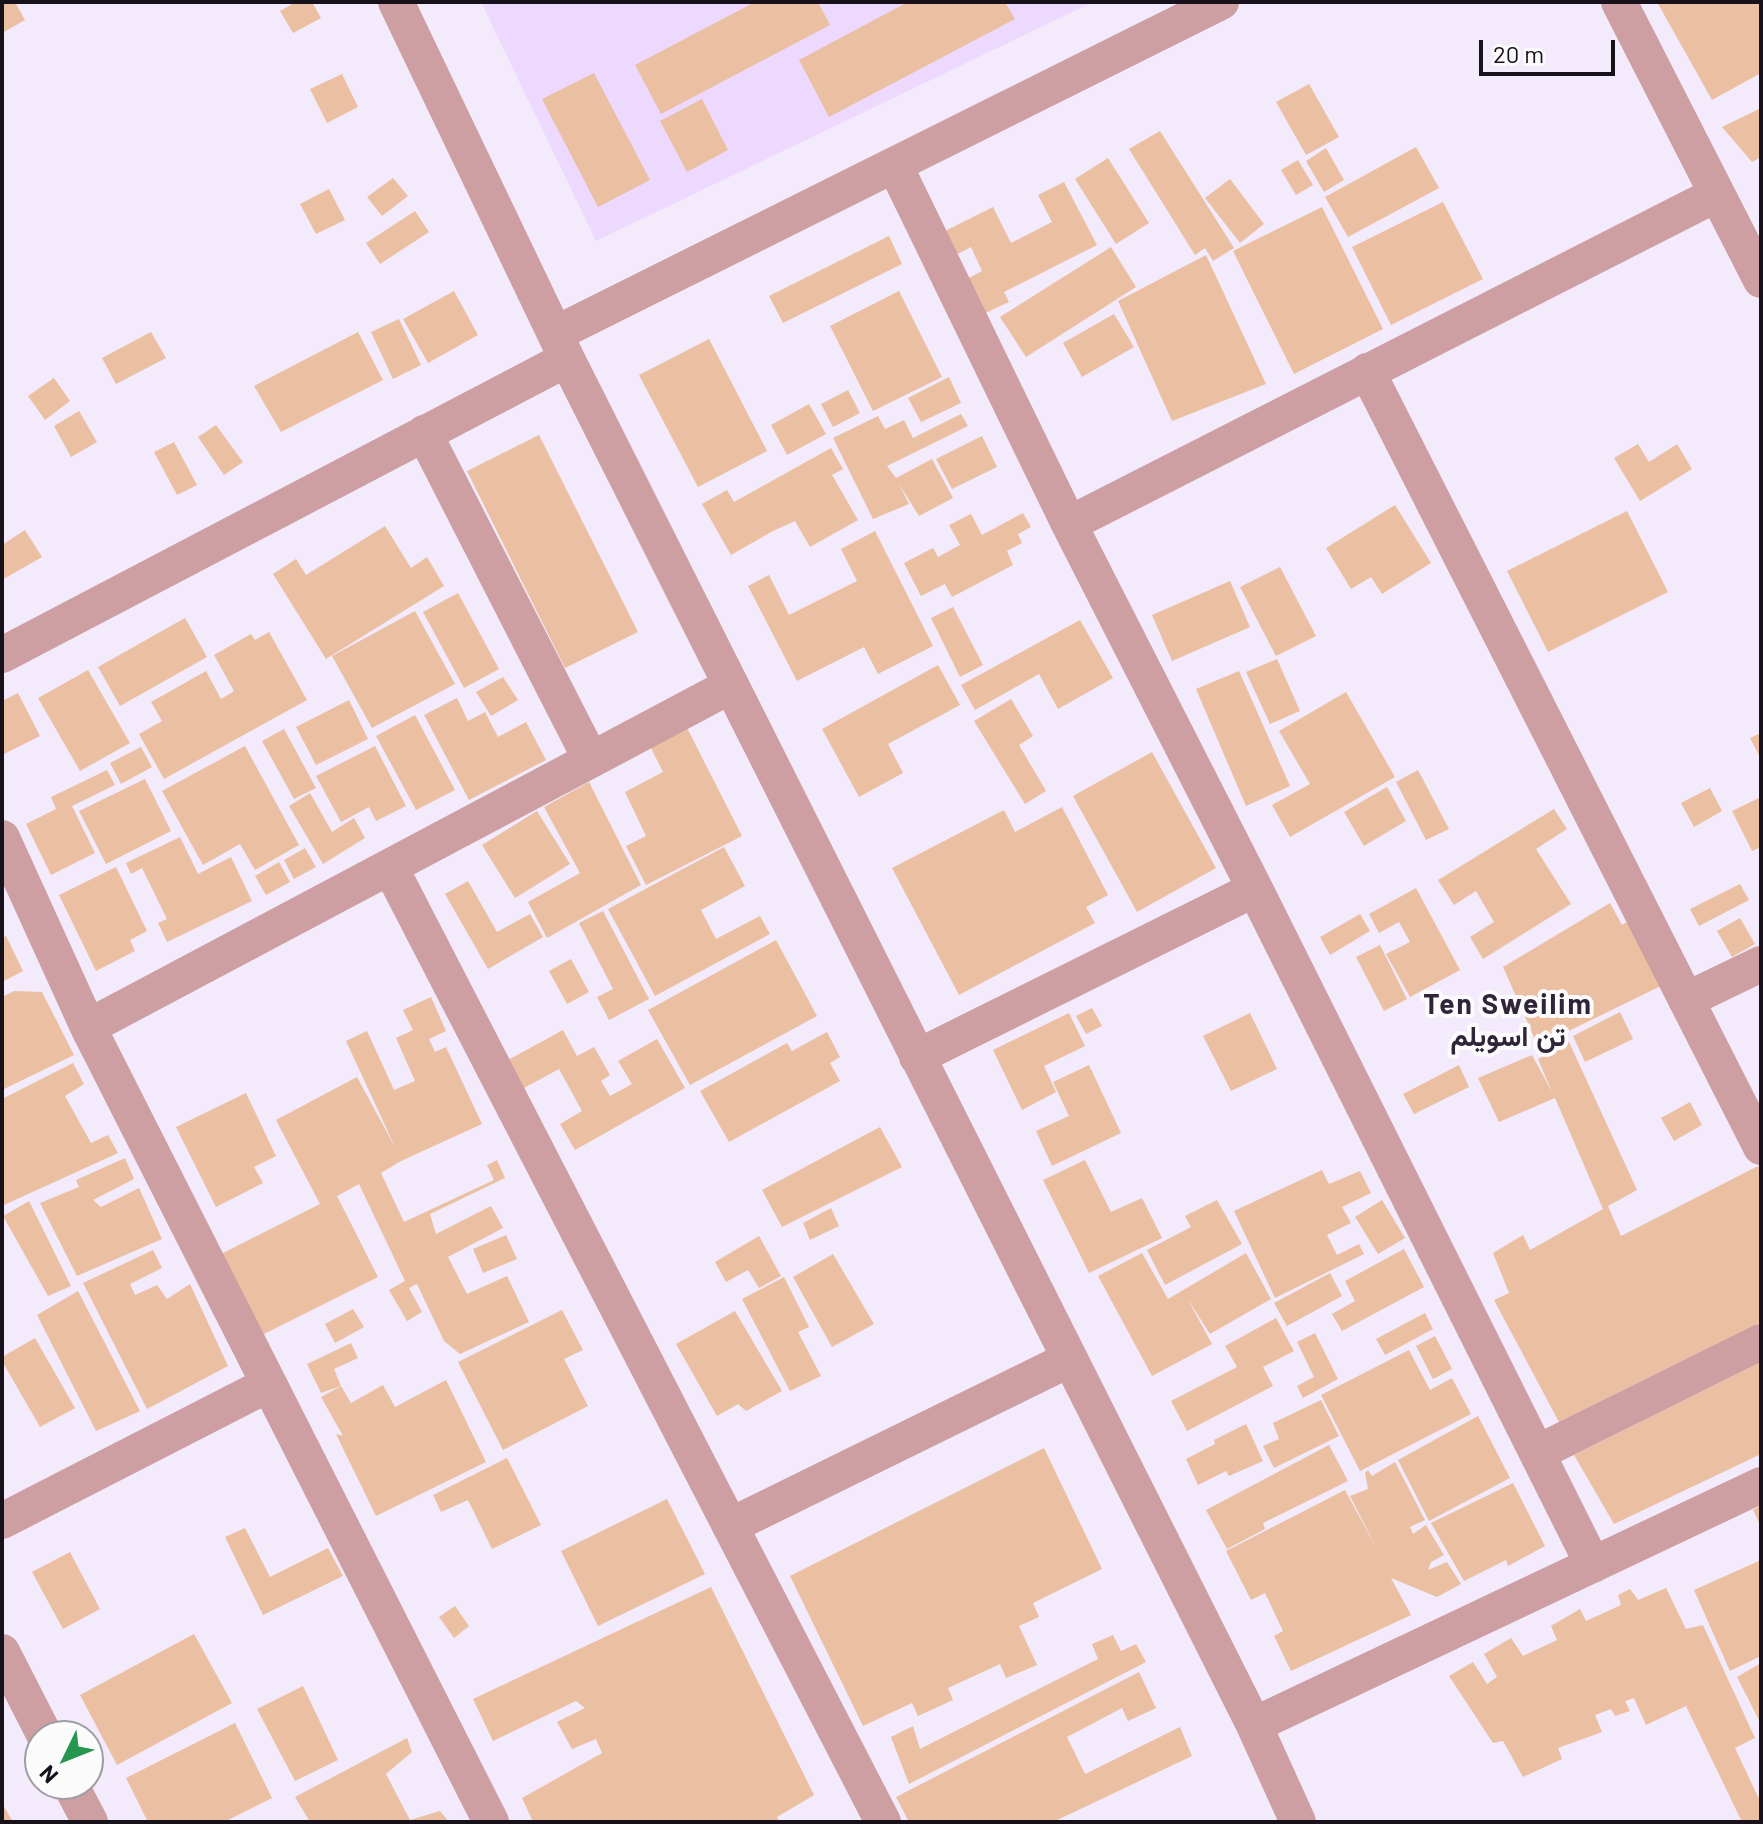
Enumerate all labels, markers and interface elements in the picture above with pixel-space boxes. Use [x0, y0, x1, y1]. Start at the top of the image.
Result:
scale bar [1483, 24, 1619, 74]
text: 20 m [1493, 39, 1544, 68]
district label: Ten Sweilim تن اسويلم [1423, 988, 1593, 1054]
north arrow [24, 1720, 104, 1800]
text: N [33, 1761, 62, 1789]

